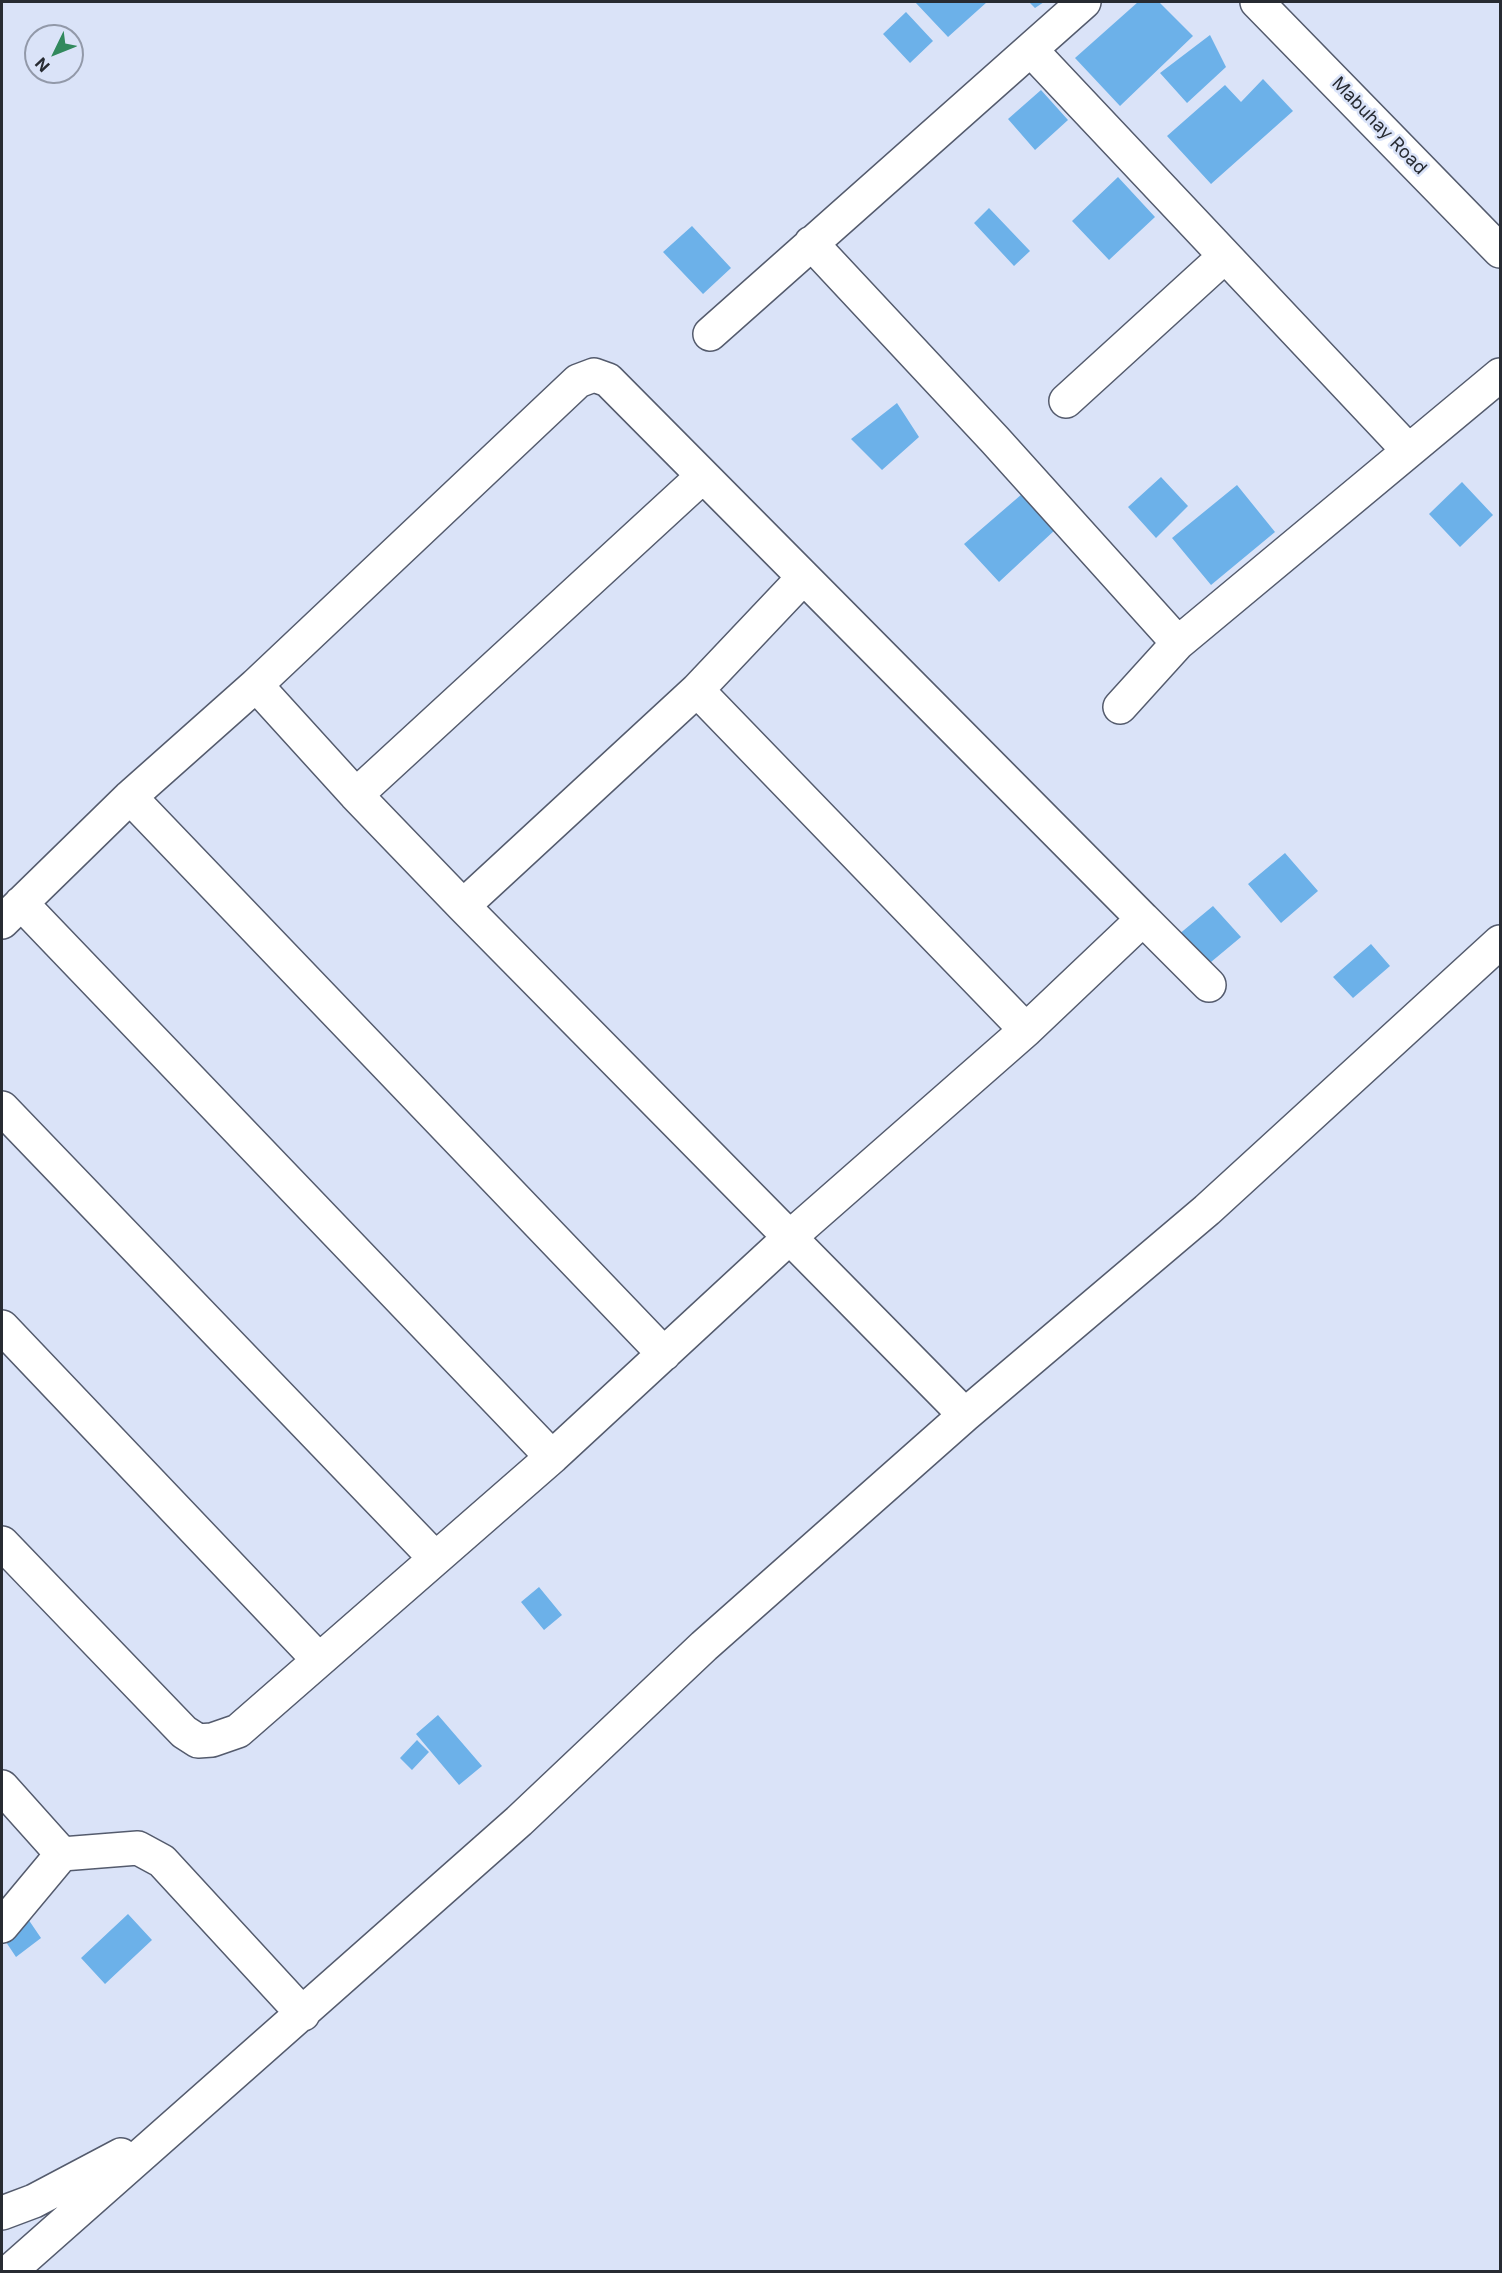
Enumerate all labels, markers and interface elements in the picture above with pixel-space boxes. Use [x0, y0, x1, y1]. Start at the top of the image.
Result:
north arrow [24, 24, 84, 84]
text: N [31, 54, 54, 76]
street label: Mabuhay Road [1327, 73, 1431, 179]

